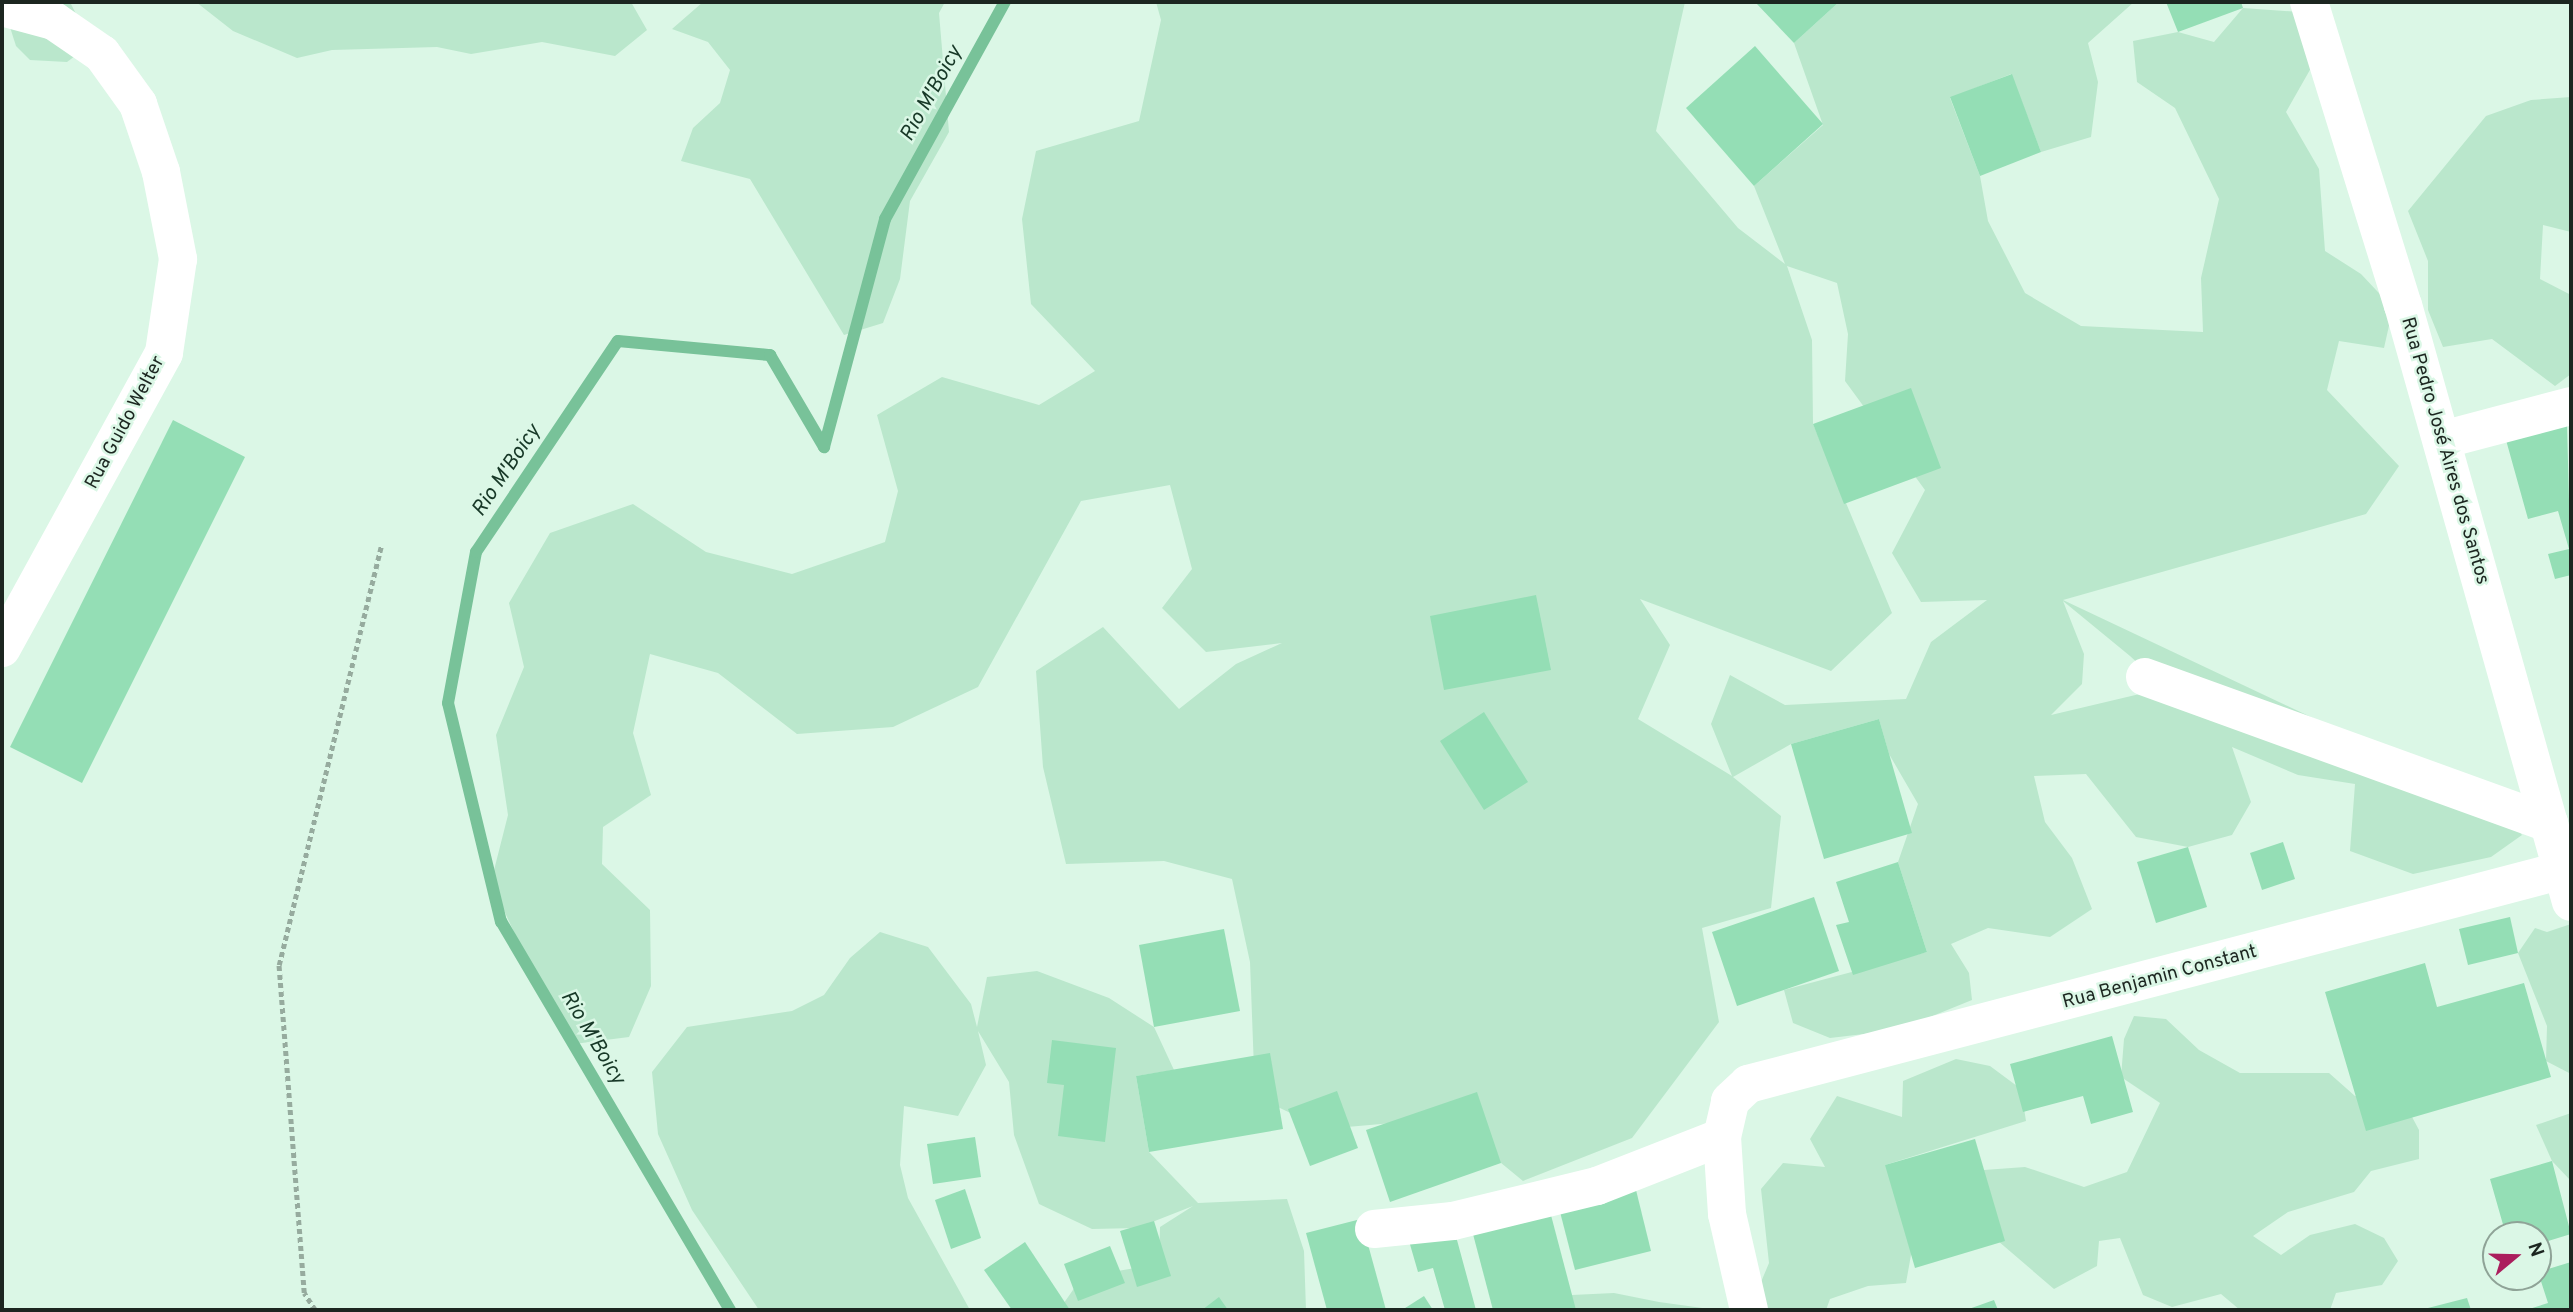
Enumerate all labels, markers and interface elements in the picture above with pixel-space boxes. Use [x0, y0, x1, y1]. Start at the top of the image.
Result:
water label: Rio M'Boicy [895, 42, 969, 146]
street label: Rua Pedro José Aires dos Santos [2395, 314, 2493, 588]
street label: Rua Guido Welter [81, 353, 171, 493]
water label: Rio M'Boicy [467, 420, 547, 522]
street label: Rua Benjamin Constant [2060, 941, 2260, 1015]
water label: Rio M'Boicy [554, 986, 630, 1090]
north arrow [2482, 1221, 2552, 1291]
text: N [2521, 1239, 2549, 1260]

